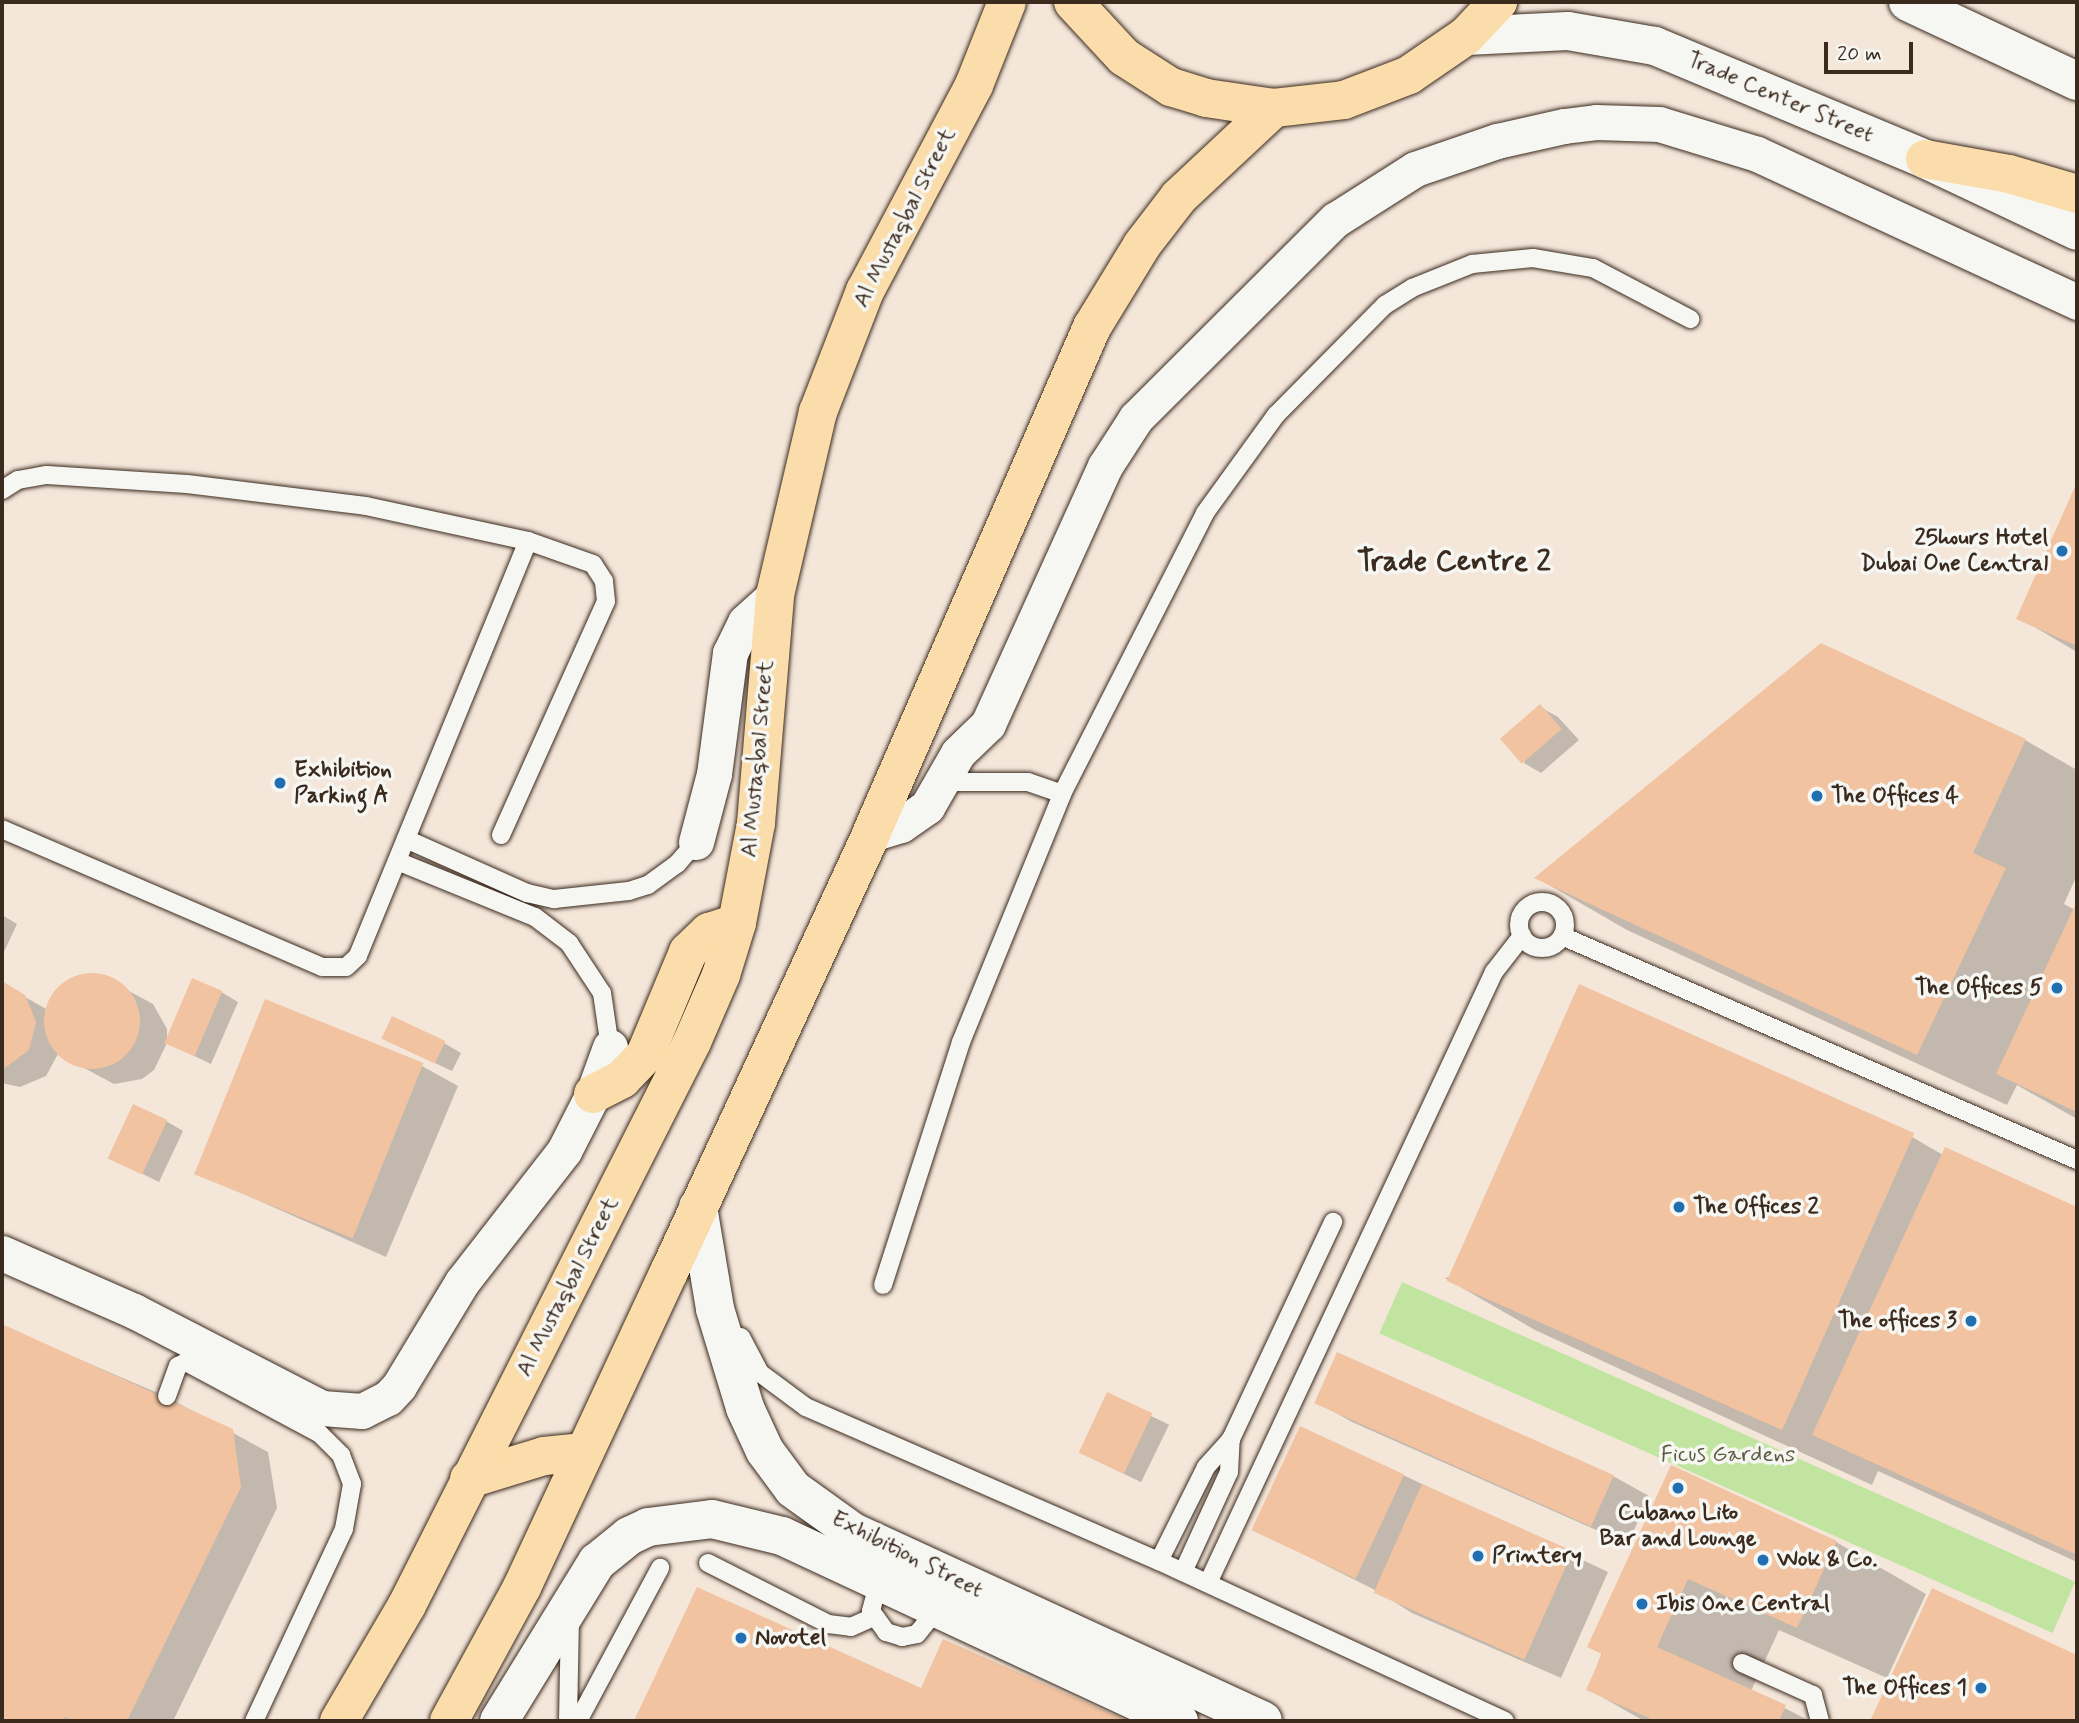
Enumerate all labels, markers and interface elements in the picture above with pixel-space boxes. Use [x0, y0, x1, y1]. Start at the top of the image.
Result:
scale bar [1827, 28, 1916, 72]
text: 20 m [1837, 40, 1882, 68]
street label: Trade Center Street [1681, 46, 1879, 150]
street label: Al Mustaqbal Street [848, 123, 962, 313]
place label: 25hours Hotel Dubai One Central [1864, 524, 2048, 578]
marker: 25hours Hotel Dubai One Central [2054, 543, 2070, 559]
district label: Trade Centre 2 [1357, 544, 1551, 580]
street label: Al Mustaqbal Street [736, 659, 780, 859]
place label: Exhibition Parking A [294, 756, 392, 810]
marker: Exhibition Parking A [272, 775, 288, 791]
place label: The Offices 4 [1831, 782, 1959, 810]
marker: The Offices 4 [1809, 788, 1825, 804]
place label: The Offices 5 [1914, 974, 2043, 1002]
marker: The Offices 5 [2049, 980, 2065, 996]
street label: Al Mustaqbal Street [511, 1192, 625, 1382]
place label: The Offices 2 [1693, 1193, 1819, 1221]
marker: The Offices 2 [1671, 1199, 1687, 1215]
place label: The offices 3 [1837, 1307, 1957, 1335]
marker: The offices 3 [1963, 1313, 1979, 1329]
park label: Ficus Gardens [1663, 1441, 1793, 1469]
marker: Cubano Lito Bar and Lounge [1670, 1480, 1686, 1496]
place label: Cubano Lito Bar and Lounge [1603, 1499, 1753, 1553]
street label: Exhibition Street [825, 1504, 989, 1606]
place label: Printery [1492, 1542, 1582, 1570]
place label: Wok & Co. [1777, 1546, 1877, 1574]
marker: Printery [1470, 1548, 1486, 1564]
marker: Wok & Co. [1755, 1552, 1771, 1568]
place label: Ibis One Central [1656, 1590, 1822, 1618]
marker: Ibis One Central [1634, 1596, 1650, 1612]
place label: Novotel [755, 1624, 826, 1652]
marker: Novotel [733, 1630, 749, 1646]
place label: The Offices 1 [1842, 1674, 1967, 1702]
marker: The Offices 1 [1973, 1680, 1989, 1696]

